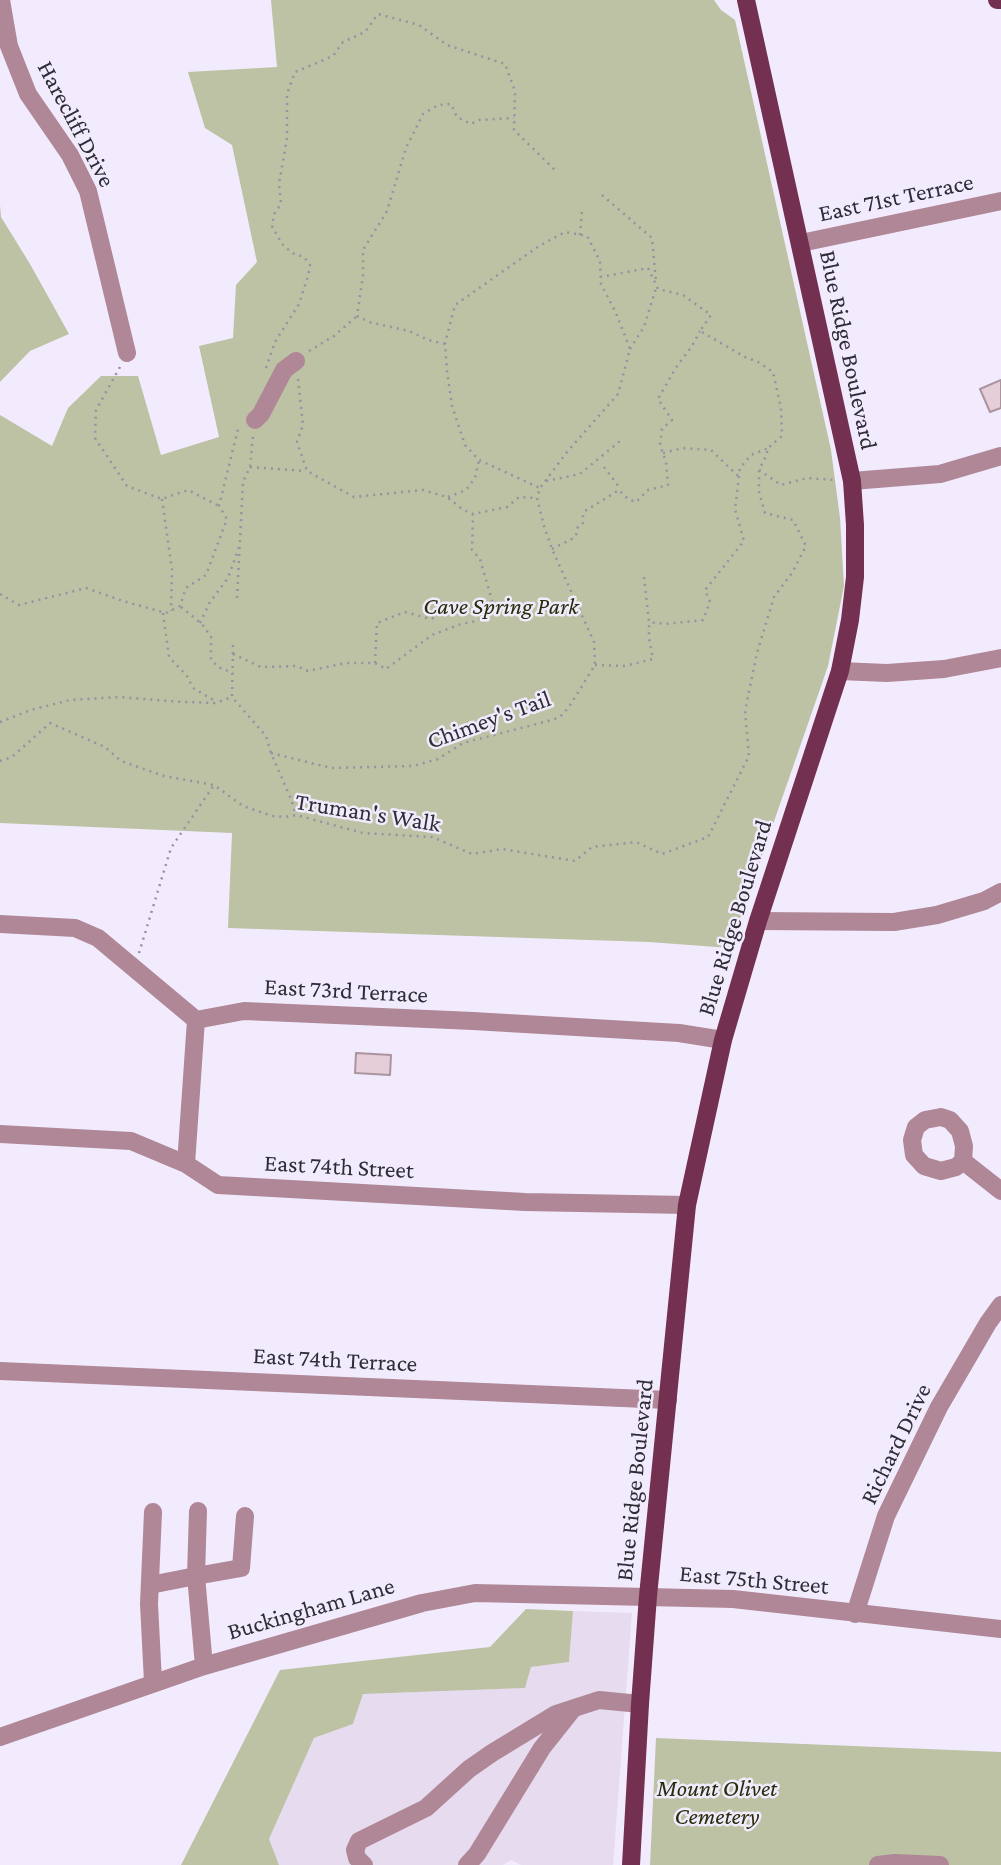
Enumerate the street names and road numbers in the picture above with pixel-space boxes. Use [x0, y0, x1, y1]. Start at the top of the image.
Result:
street label: Harecliff Drive [31, 56, 121, 192]
street label: East 71st Terrace [816, 168, 976, 228]
street label: Blue Ridge Boulevard [813, 248, 883, 452]
street label: Chimey's Tail [423, 684, 555, 756]
street label: Truman's Walk [293, 787, 443, 839]
street label: Blue Ridge Boulevard [692, 817, 778, 1019]
street label: East 73rd Terrace [263, 972, 429, 1010]
street label: East 74th Street [263, 1149, 415, 1185]
street label: East 74th Terrace [252, 1341, 418, 1379]
street label: Blue Ridge Boulevard [610, 1377, 660, 1583]
street label: Richard Drive [854, 1379, 938, 1509]
street label: East 75th Street [678, 1559, 830, 1601]
street label: Buckingham Lane [224, 1571, 398, 1647]

